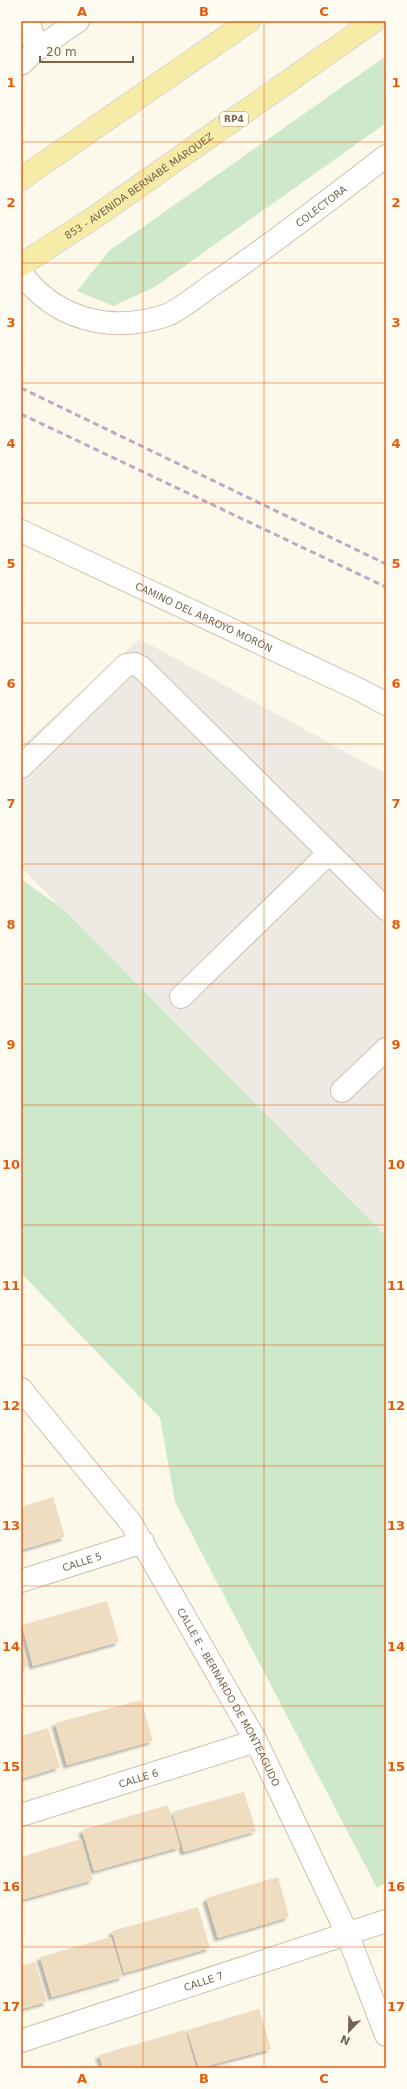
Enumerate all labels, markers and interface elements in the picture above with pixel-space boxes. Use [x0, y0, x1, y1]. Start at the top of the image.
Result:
text: A [77, 4, 87, 19]
text: B [199, 4, 209, 19]
text: C [319, 4, 329, 19]
scale bar [40, 38, 133, 64]
text: 20 m [46, 45, 77, 59]
text: 1 [6, 75, 16, 90]
text: 1 [391, 75, 401, 90]
road number: RP4 [220, 112, 248, 126]
street label: 853 - AVENIDA BERNABÉ MÁRQUEZ [63, 131, 215, 241]
street label: COLECTORA [294, 183, 349, 229]
text: 2 [6, 195, 16, 210]
text: 2 [391, 195, 401, 210]
text: 3 [6, 315, 16, 330]
text: 3 [391, 315, 401, 330]
text: 4 [6, 436, 16, 451]
text: 4 [391, 436, 401, 451]
text: 5 [6, 556, 16, 571]
text: 5 [391, 556, 401, 571]
street label: CAMINO DEL ARROYO MORÓN [133, 580, 274, 654]
text: 6 [6, 676, 16, 691]
text: 6 [391, 676, 401, 691]
text: 7 [6, 796, 16, 811]
text: 7 [391, 796, 401, 811]
text: 8 [6, 917, 16, 932]
text: 8 [391, 917, 401, 932]
text: 9 [6, 1037, 16, 1052]
text: 9 [391, 1037, 401, 1052]
text: 10 [2, 1157, 20, 1172]
text: 10 [387, 1157, 405, 1172]
text: 11 [2, 1278, 20, 1293]
text: 11 [387, 1278, 405, 1293]
text: 12 [2, 1398, 20, 1413]
text: 12 [387, 1398, 405, 1413]
text: 13 [2, 1518, 20, 1533]
text: 13 [387, 1518, 405, 1533]
street label: CALLE 5 [61, 1551, 103, 1573]
street label: CALLE E - BERNARDO DE MONTEAGUDO [175, 1606, 282, 1788]
text: 14 [2, 1639, 20, 1654]
text: 14 [387, 1639, 405, 1654]
text: 15 [2, 1759, 20, 1774]
text: 15 [387, 1759, 405, 1774]
street label: CALLE 6 [117, 1767, 160, 1790]
text: 16 [2, 1879, 20, 1894]
text: 16 [387, 1879, 405, 1894]
street label: CALLE 7 [182, 1970, 225, 1993]
text: 17 [2, 1999, 20, 2014]
text: 17 [387, 1999, 405, 2014]
north arrow [329, 2011, 369, 2051]
text: N [339, 2032, 352, 2048]
text: A [77, 2071, 87, 2086]
text: B [199, 2071, 209, 2086]
text: C [319, 2071, 329, 2086]

